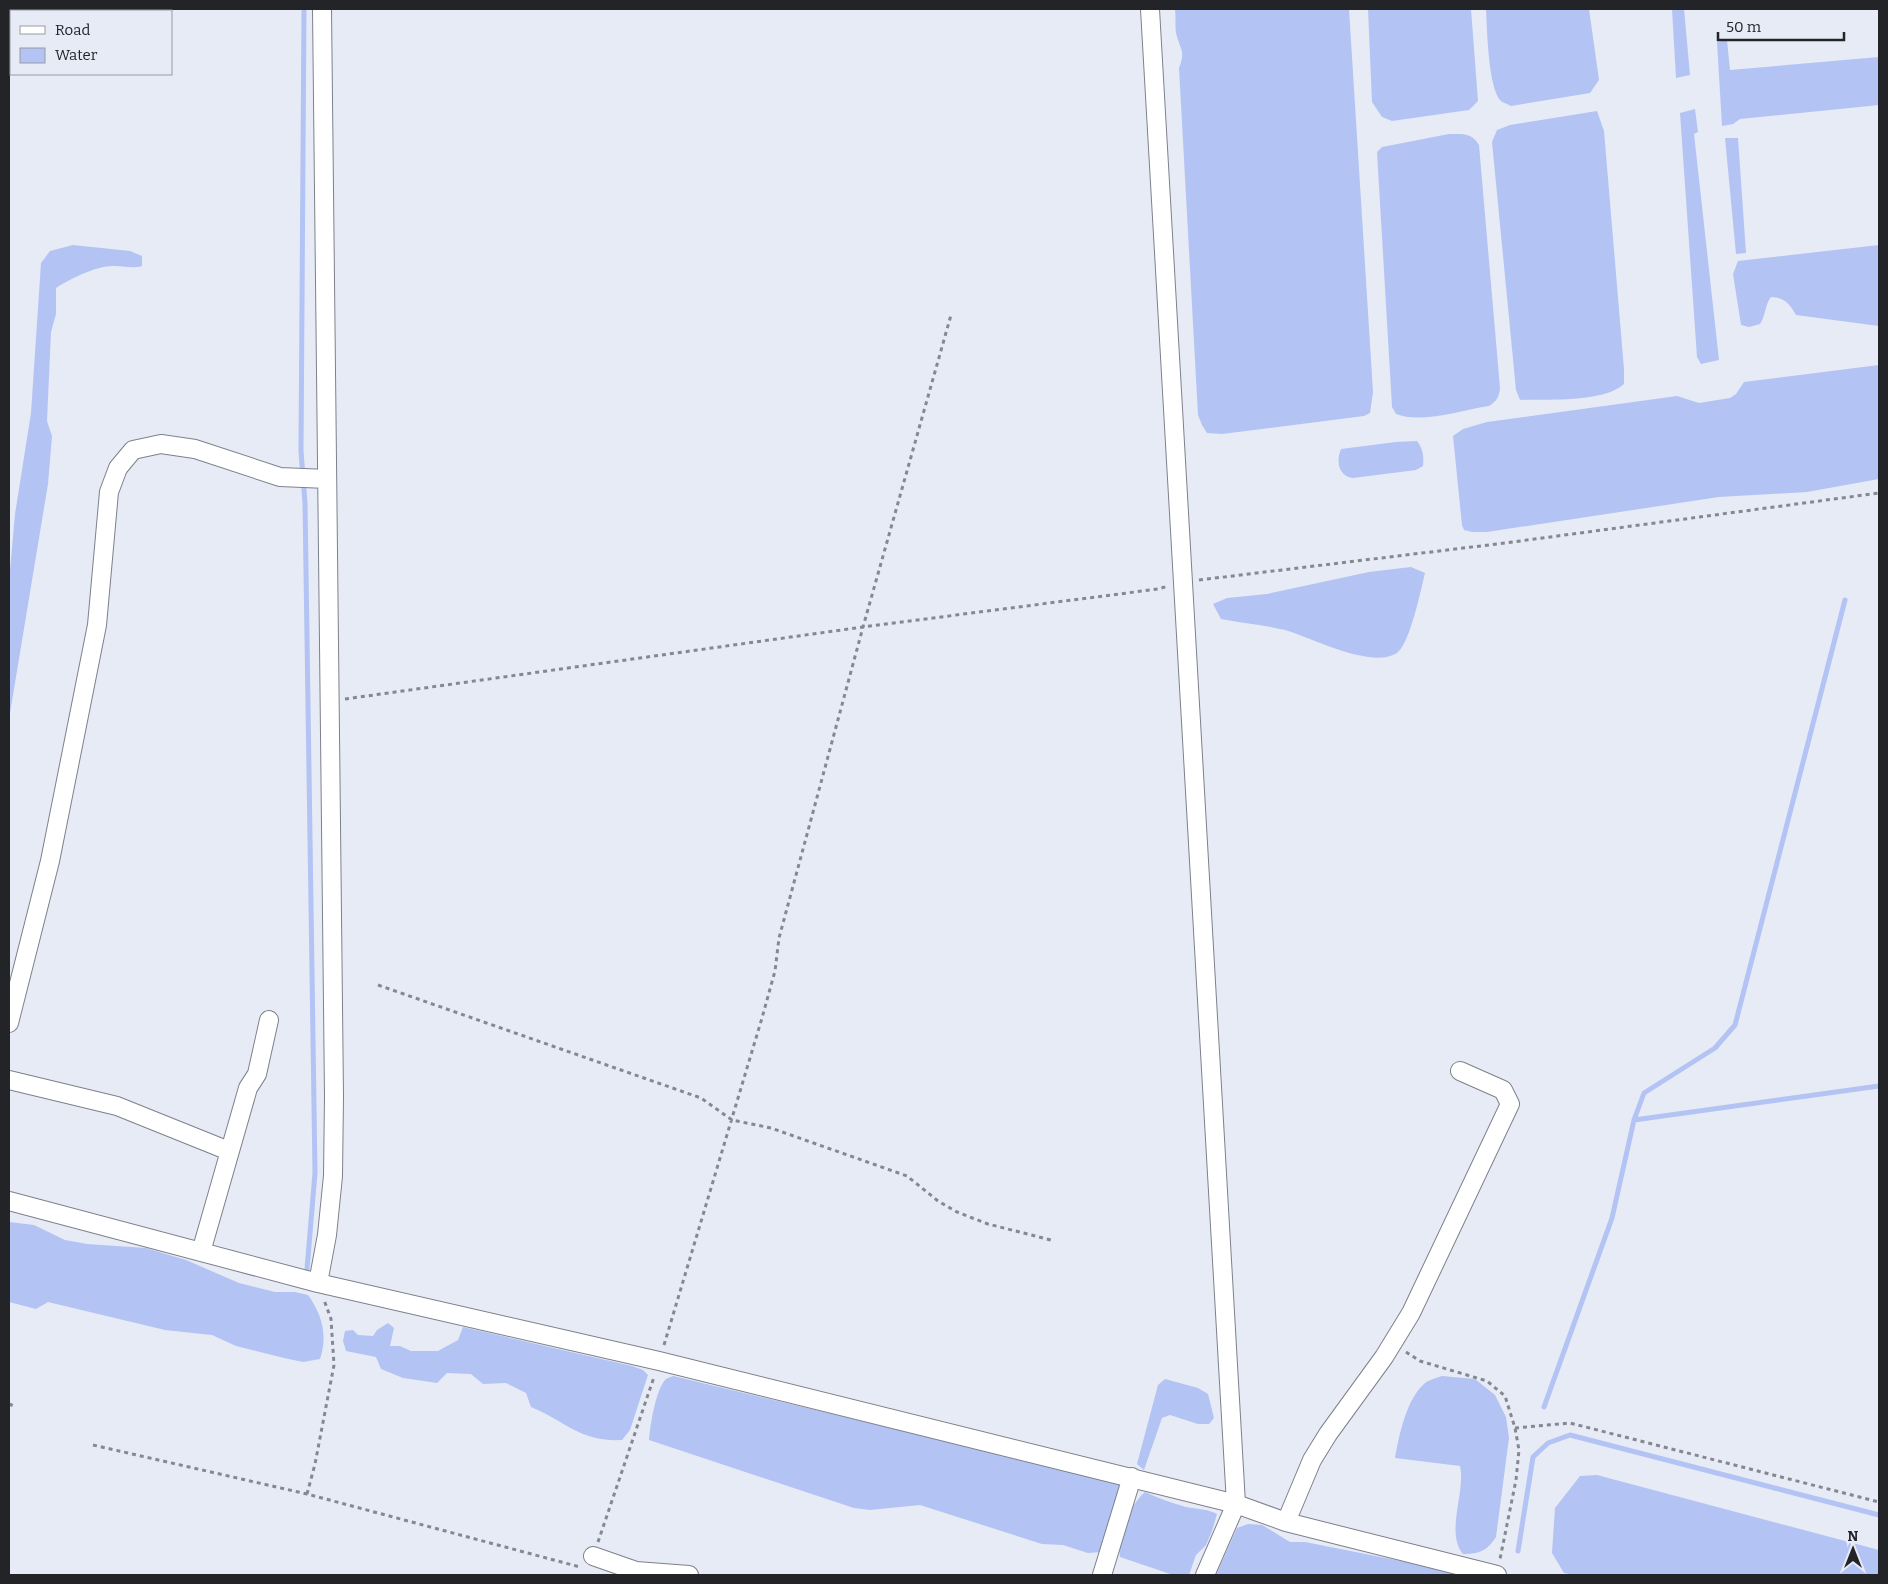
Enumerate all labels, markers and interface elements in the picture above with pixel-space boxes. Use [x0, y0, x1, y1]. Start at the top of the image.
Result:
legend [10, 10, 172, 75]
scale bar [1718, 10, 1844, 42]
text: 50 m [1726, 18, 1762, 36]
text: Road [55, 21, 90, 39]
text: Water [55, 46, 98, 64]
north arrow [1828, 1524, 1878, 1574]
text: N [1848, 1528, 1859, 1545]

